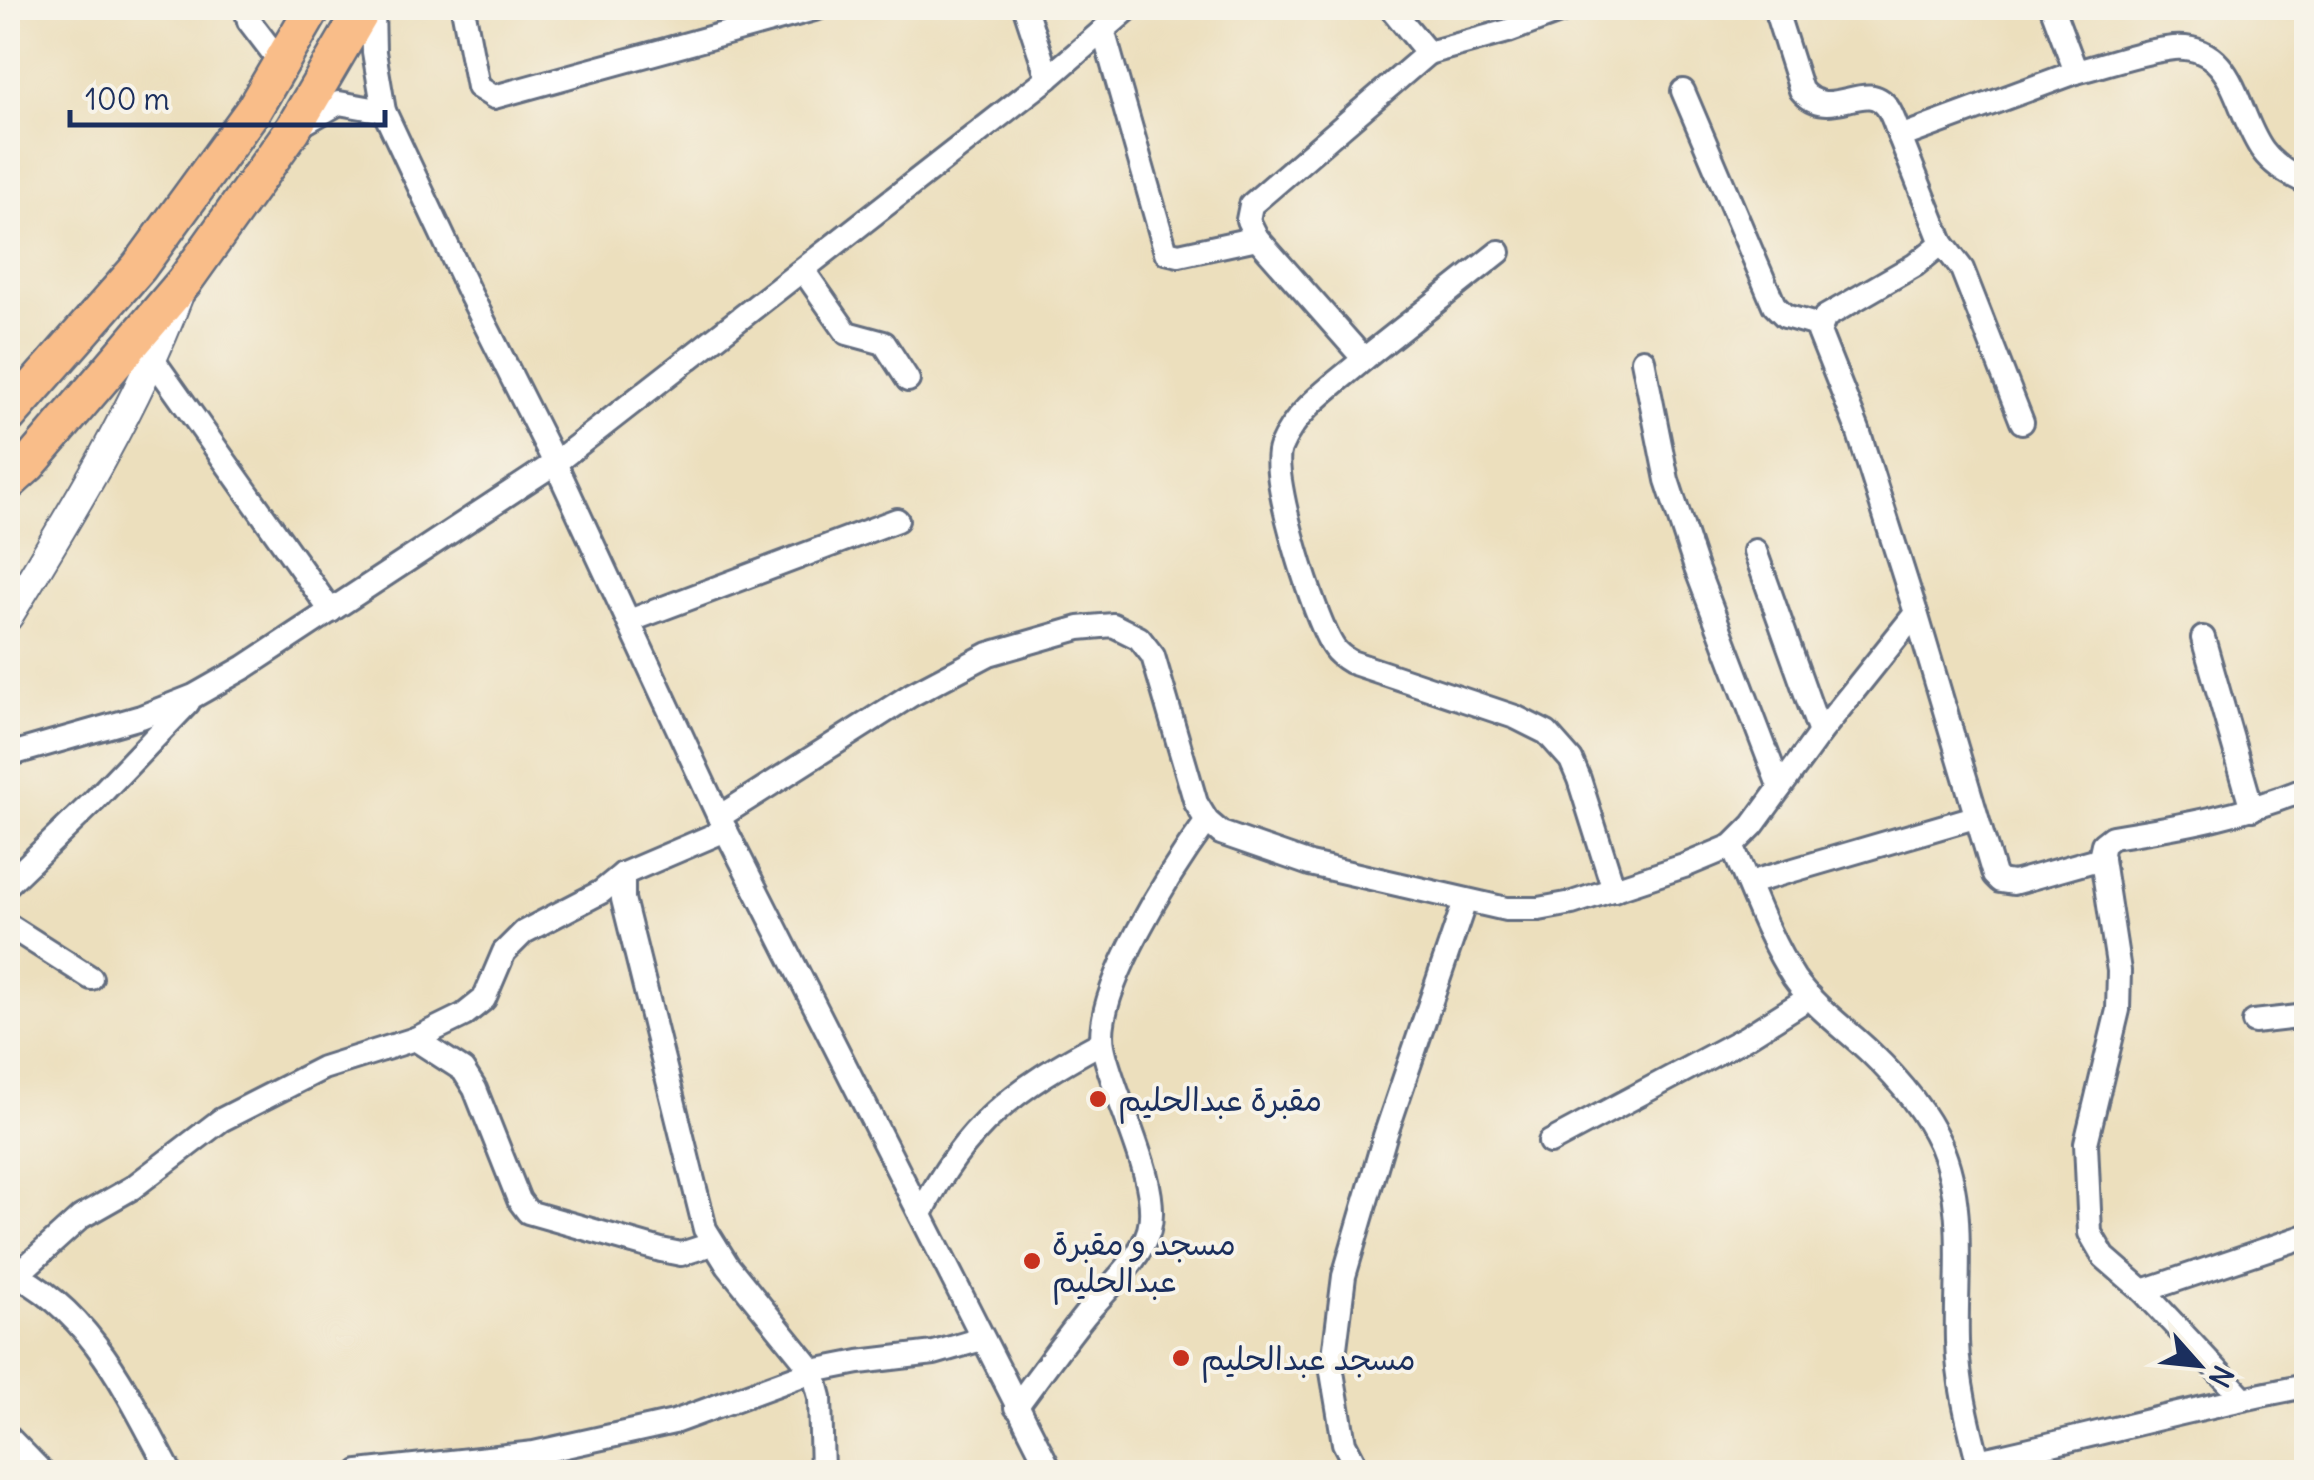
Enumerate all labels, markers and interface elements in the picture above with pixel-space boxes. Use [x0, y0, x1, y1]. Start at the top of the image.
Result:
scale bar [70, 65, 385, 127]
text: 100 m [85, 80, 170, 118]
place label: مقبرة عبدالحليم [1118, 1079, 1322, 1124]
marker: مقبرة عبدالحليم [1087, 1088, 1109, 1110]
place label: مسجد و مقبرة عبدالحليم [1052, 1223, 1236, 1305]
marker: مسجد و مقبرة عبدالحليم [1021, 1250, 1043, 1272]
north arrow [2149, 1315, 2249, 1415]
place label: مسجد عبدالحليم [1201, 1338, 1416, 1383]
marker: مسجد عبدالحليم [1170, 1347, 1192, 1369]
text: N [2201, 1360, 2242, 1393]

